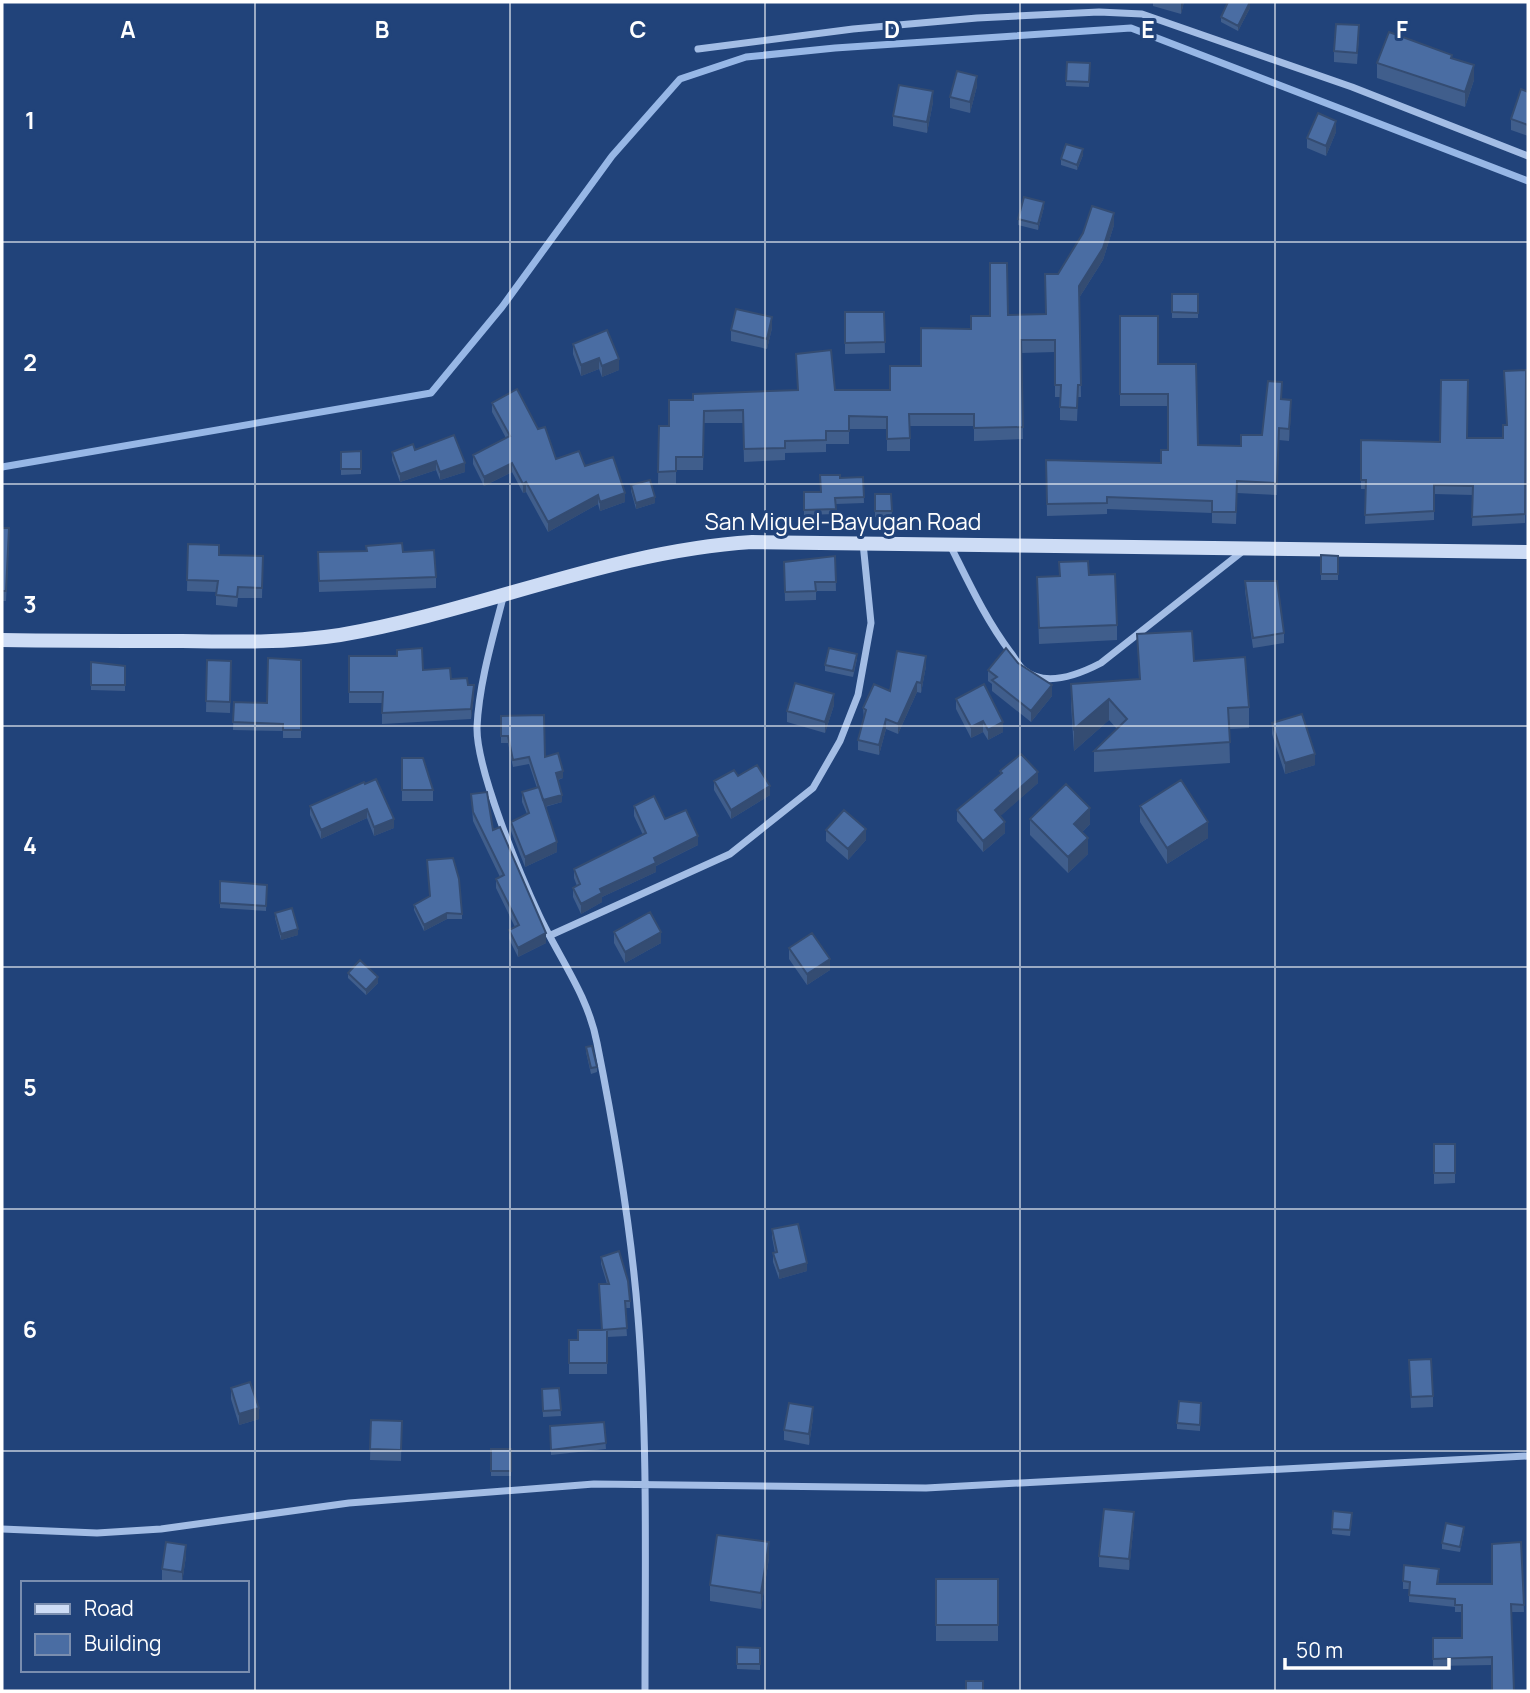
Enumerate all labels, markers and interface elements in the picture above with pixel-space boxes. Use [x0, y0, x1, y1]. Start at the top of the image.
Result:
text: A [120, 13, 136, 45]
text: B [375, 13, 389, 45]
text: C [630, 13, 647, 45]
text: D [884, 13, 900, 45]
text: E [1141, 13, 1155, 45]
text: F [1396, 13, 1408, 45]
text: 1 [25, 104, 35, 136]
text: 2 [23, 346, 37, 378]
street label: San Miguel-Bayugan Road [705, 505, 981, 537]
text: 3 [23, 588, 37, 620]
text: 4 [23, 829, 37, 861]
text: 5 [23, 1071, 37, 1103]
text: 6 [23, 1313, 37, 1345]
legend [21, 1581, 248, 1672]
text: Road [84, 1594, 134, 1622]
scale bar [1285, 1626, 1450, 1670]
text: Building [84, 1629, 161, 1657]
text: 50 m [1296, 1636, 1343, 1664]

